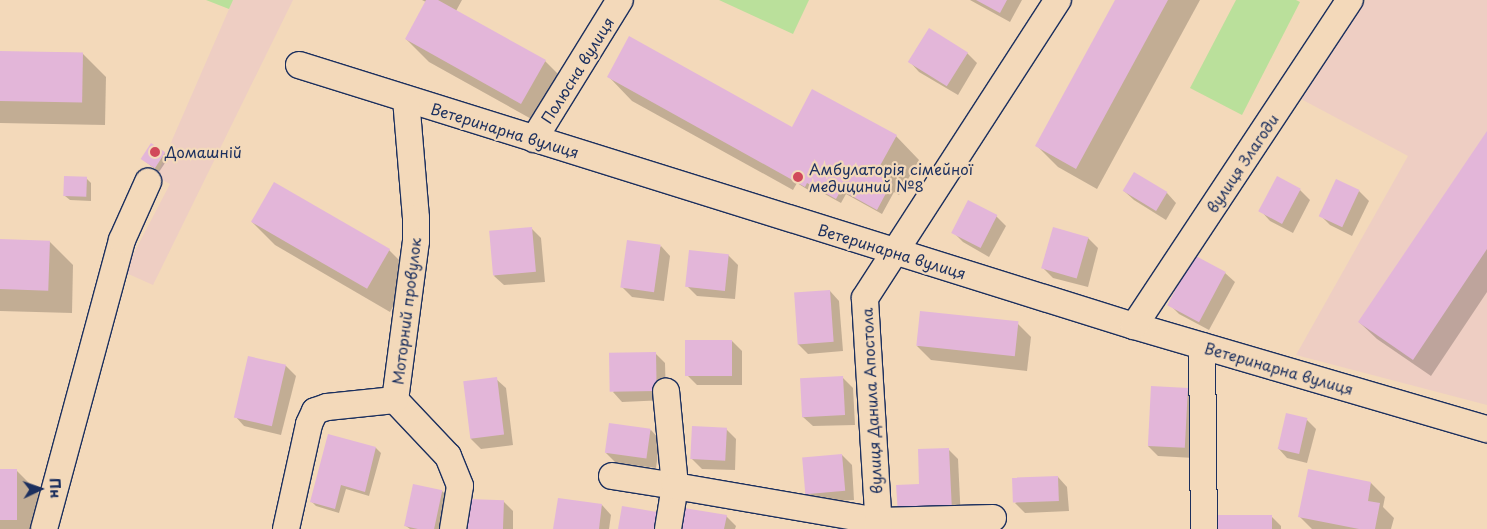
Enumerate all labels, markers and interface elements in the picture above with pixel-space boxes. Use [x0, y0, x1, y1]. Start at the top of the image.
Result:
street label: Полюсна вулиця [537, 13, 617, 127]
street label: Ветеринарна вулиця [428, 99, 582, 161]
street label: вулиця Злагоди [1202, 110, 1282, 216]
place label: Домашній [165, 143, 242, 161]
marker: Домашній [149, 146, 161, 158]
place label: Амбулаторія сімейної медициний №8 [809, 159, 972, 194]
marker: Амбулаторія сімейної медициний №8 [791, 170, 805, 184]
street label: Ветеринарна вулиця [815, 220, 969, 282]
street label: Моторний провулок [388, 237, 424, 385]
street label: вулиця Данила Апостола [857, 307, 885, 495]
street label: Ветеринарна вулиця [1202, 338, 1356, 398]
north arrow [15, 464, 65, 514]
text: Пн [44, 477, 66, 499]

